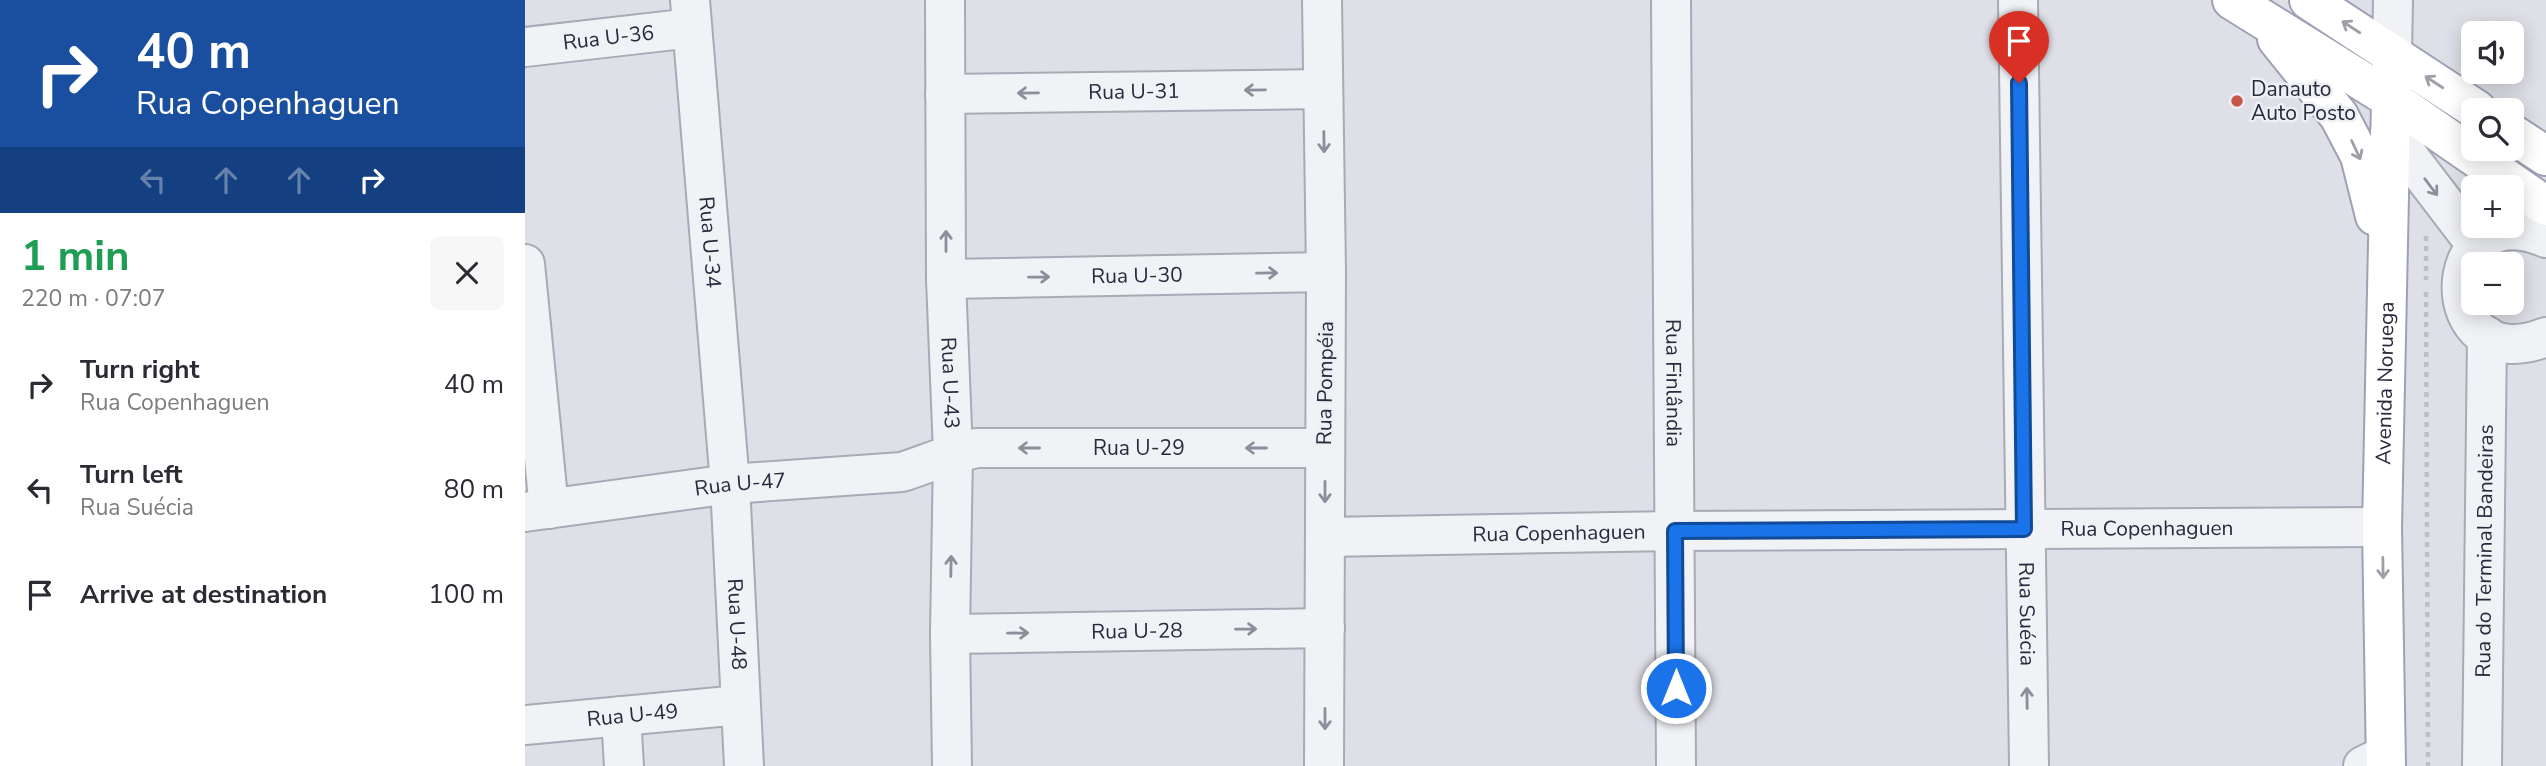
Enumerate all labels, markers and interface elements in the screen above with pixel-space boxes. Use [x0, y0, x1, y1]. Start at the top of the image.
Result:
pin [1989, 11, 2049, 83]
text: 40 m [136, 18, 251, 85]
street label: Rua U-36 [561, 18, 656, 57]
one-way arrow [2341, 20, 2361, 34]
map controls [2461, 21, 2524, 315]
button: sound [2461, 21, 2524, 84]
icon: arrive [2000, 22, 2038, 60]
icon: right [21, 28, 112, 119]
place label: Danauto Auto Posto [2251, 75, 2356, 127]
one-way arrow [2425, 75, 2445, 89]
street label: Rua U-31 [1088, 77, 1180, 106]
text: Rua Copenhaguen [136, 82, 400, 125]
one-way arrow [1244, 83, 1267, 96]
one-way arrow [1016, 86, 1039, 100]
marker: Danauto Auto Posto [2229, 93, 2245, 109]
button: search [2461, 98, 2524, 161]
one-way arrow [1317, 130, 1331, 153]
one-way arrow [2350, 139, 2363, 160]
icon: left [134, 161, 172, 199]
icon: ahead [207, 161, 245, 199]
icon: ahead [280, 161, 318, 199]
icon: right [353, 161, 391, 199]
button: + [2461, 175, 2524, 238]
one-way arrow [2424, 177, 2439, 195]
street label: Rua U-34 [692, 195, 728, 289]
text: 1 min [21, 228, 130, 285]
one-way arrow [939, 229, 953, 252]
button: close [430, 236, 504, 310]
button: − [2461, 252, 2524, 315]
street label: Rua U-30 [1091, 261, 1183, 290]
one-way arrow [1255, 266, 1278, 280]
one-way arrow [1027, 271, 1050, 284]
text: 220 m · 07:07 [21, 283, 166, 314]
street label: Avenida Noruega [2369, 301, 2401, 465]
street label: Rua Finlândia [1659, 319, 1688, 447]
street label: Rua Pompéia [1310, 321, 1340, 445]
street label: Rua U-43 [934, 336, 966, 429]
text: Turn right [80, 352, 199, 387]
icon: right [21, 366, 59, 404]
text: 40 m [444, 367, 504, 402]
text: Rua Copenhaguen [80, 387, 270, 418]
street label: Rua do Terminal Bandeiras [2469, 424, 2500, 678]
street label: Rua U-29 [1093, 434, 1185, 462]
one-way arrow [1017, 441, 1040, 455]
one-way arrow [1245, 441, 1268, 455]
text: Turn left [80, 457, 183, 492]
street label: Rua U-47 [693, 466, 787, 503]
icon: left [21, 471, 59, 509]
text: 80 m [444, 472, 504, 507]
one-way arrow [1318, 480, 1331, 503]
text: Rua Suécia [80, 492, 194, 523]
street label: Rua Copenhaguen [2060, 514, 2234, 543]
street label: Rua Copenhaguen [1472, 518, 1646, 548]
one-way arrow [944, 555, 958, 578]
one-way arrow [2376, 556, 2390, 579]
street label: Rua Suécia [2012, 562, 2042, 666]
icon: arrive [21, 576, 59, 614]
text: Arrive at destination [80, 577, 327, 612]
text: 100 m [428, 577, 504, 612]
street label: Rua U-48 [721, 578, 753, 671]
street label: Rua U-28 [1091, 616, 1183, 646]
one-way arrow [1234, 622, 1257, 636]
one-way arrow [1006, 626, 1029, 640]
position arrow [1639, 651, 1713, 725]
one-way arrow [2020, 687, 2034, 710]
street label: Rua U-49 [586, 697, 680, 733]
one-way arrow [1318, 707, 1332, 730]

